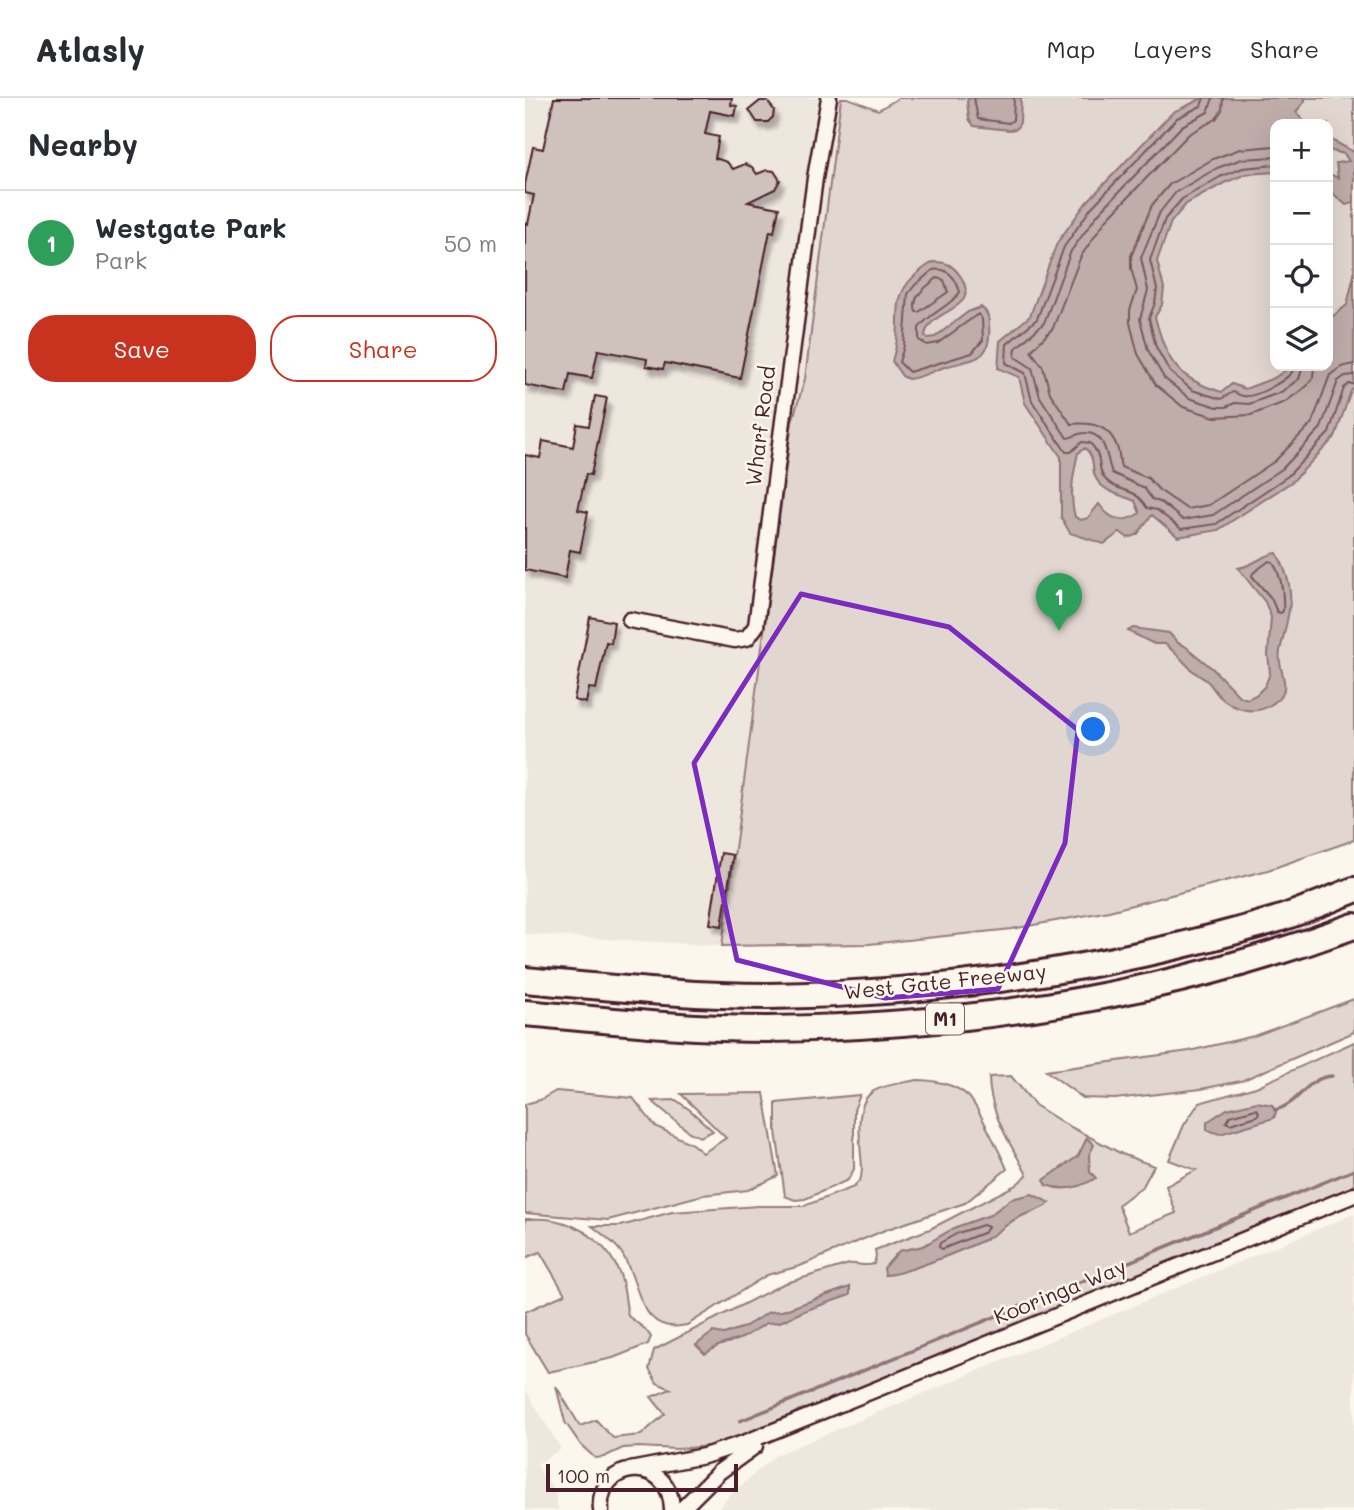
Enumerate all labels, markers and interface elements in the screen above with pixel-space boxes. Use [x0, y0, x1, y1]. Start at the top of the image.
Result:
text: Atlasly [35, 27, 145, 70]
text: Map [1047, 33, 1095, 64]
text: Layers [1133, 33, 1212, 64]
text: Share [1250, 33, 1319, 64]
map controls [1270, 119, 1333, 371]
button: + [1270, 119, 1333, 182]
text: Nearby [28, 124, 138, 164]
button: − [1270, 182, 1333, 245]
text: Westgate Park [95, 211, 286, 245]
text: 1 [46, 228, 56, 258]
text: 50 m [444, 228, 497, 258]
text: Park [95, 245, 147, 275]
button: locate [1270, 245, 1333, 308]
button: layers [1270, 308, 1333, 371]
button: Save [28, 315, 256, 382]
button: Share [270, 315, 497, 382]
street label: Wharf Road [739, 364, 780, 488]
pin: 1 [1036, 573, 1082, 631]
your location [1076, 712, 1110, 746]
street label: West Gate Freeway [842, 956, 1048, 1005]
road number: M1 [926, 1004, 964, 1035]
street label: Kooringa Way [989, 1252, 1130, 1329]
scale bar [546, 1461, 739, 1493]
text: 100 m [557, 1463, 610, 1488]

